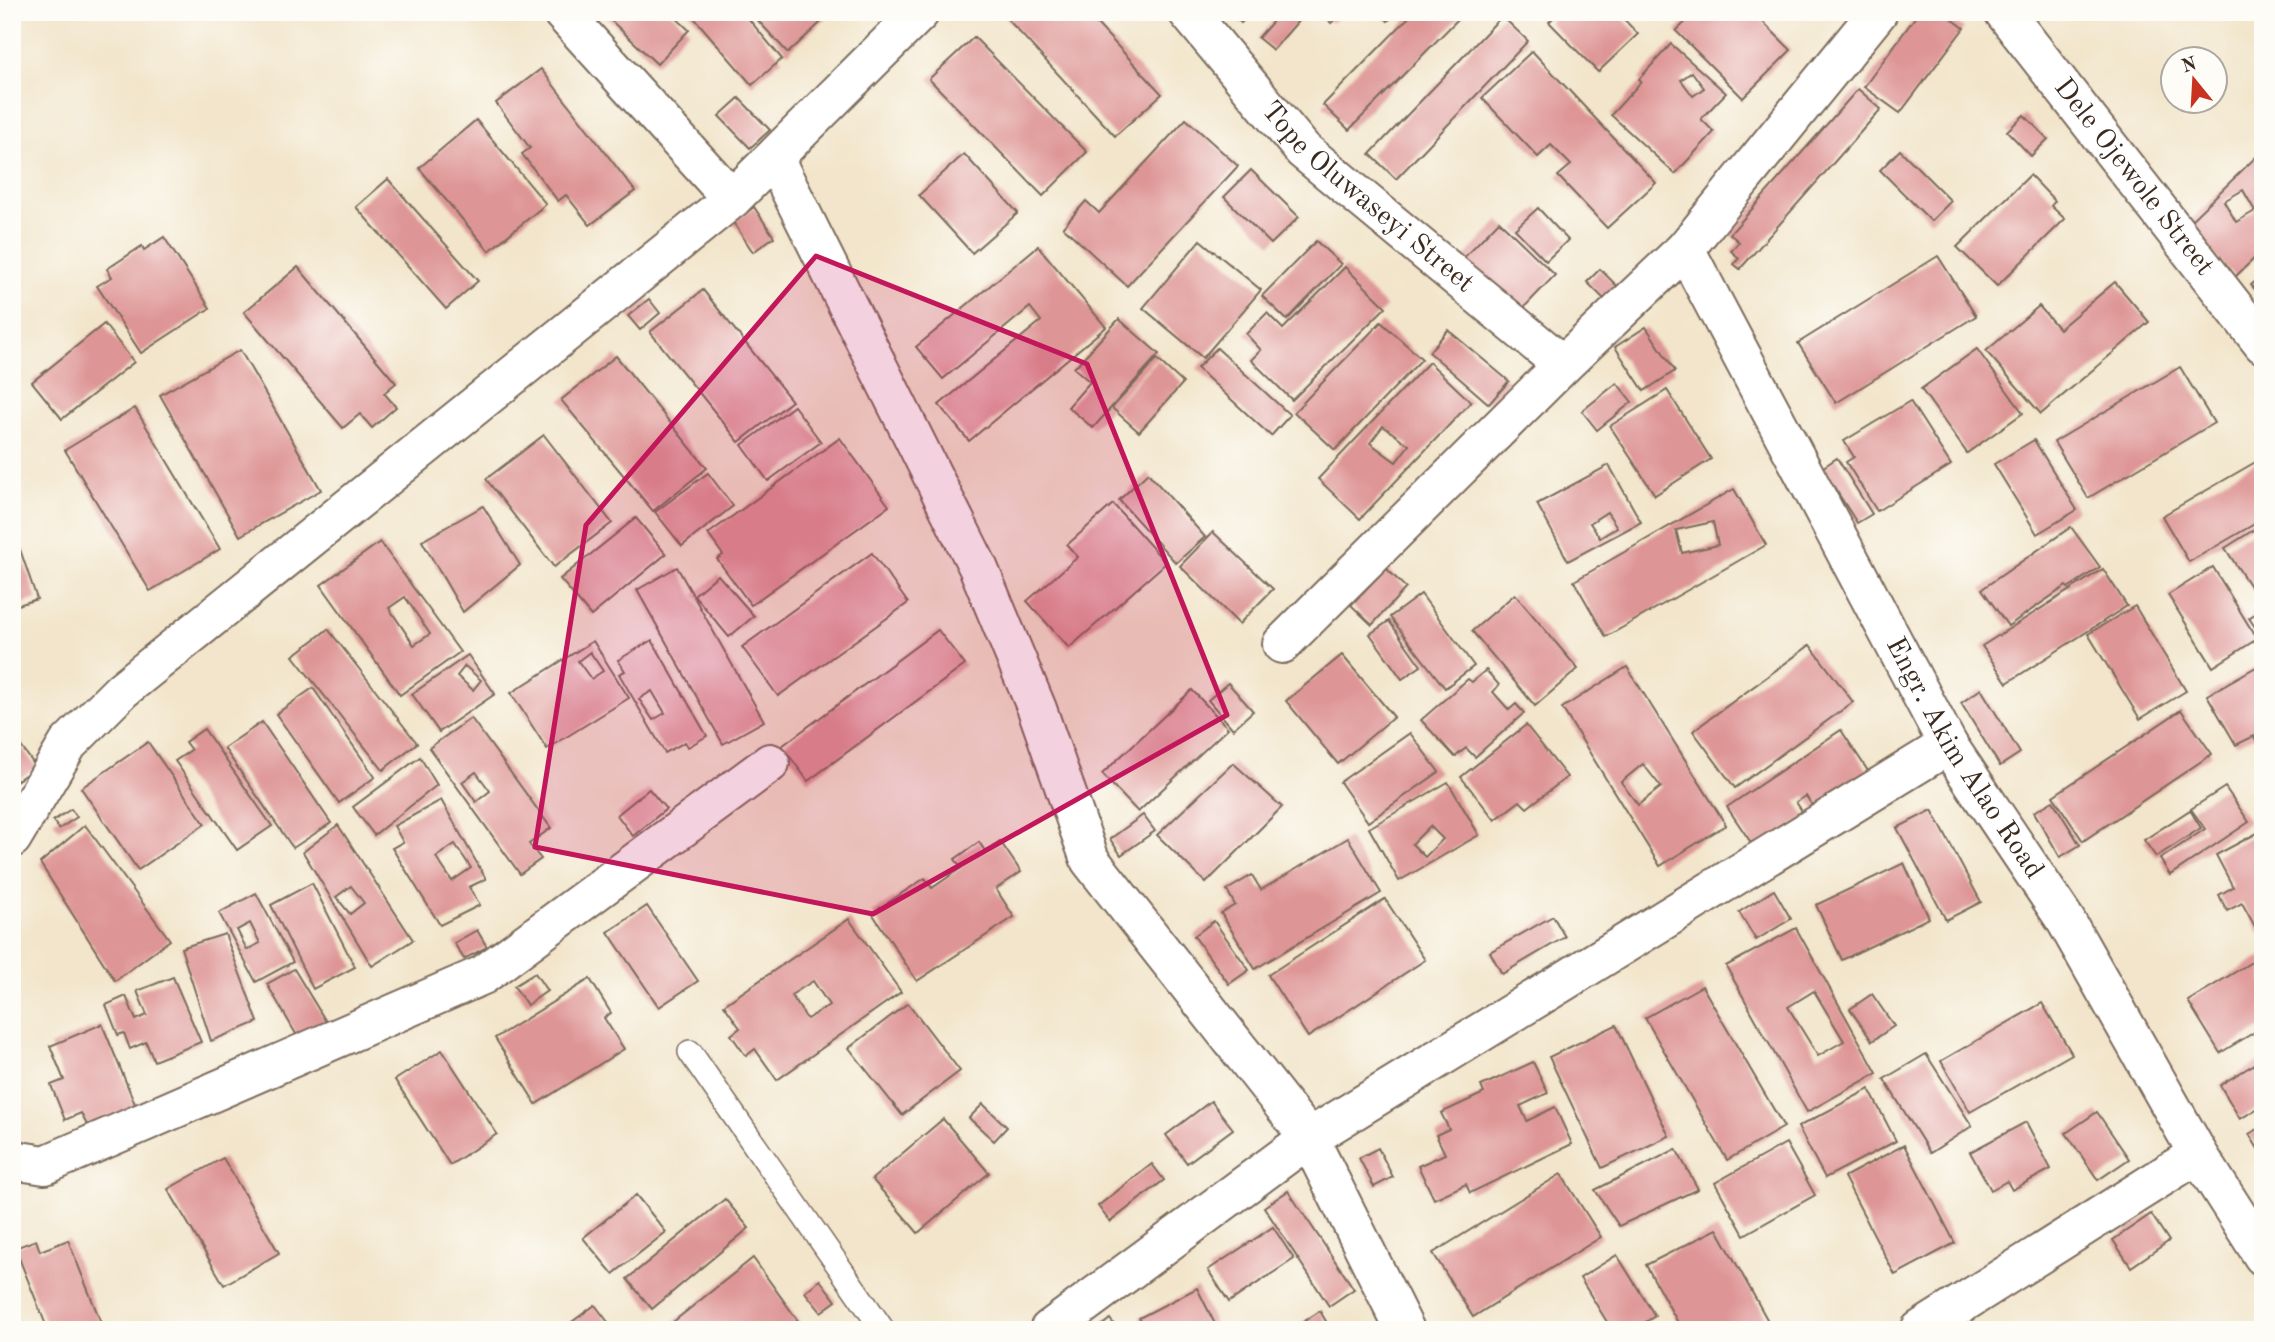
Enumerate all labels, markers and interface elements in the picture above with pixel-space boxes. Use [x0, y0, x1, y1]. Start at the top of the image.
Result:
north arrow [2160, 46, 2230, 116]
text: N [2180, 55, 2200, 77]
street label: Dele Ojewole Street [2048, 74, 2218, 281]
street label: Tope Oluwaseyi Street [1255, 97, 1479, 299]
street label: Engr. Akim Alao Road [1880, 633, 2048, 884]

